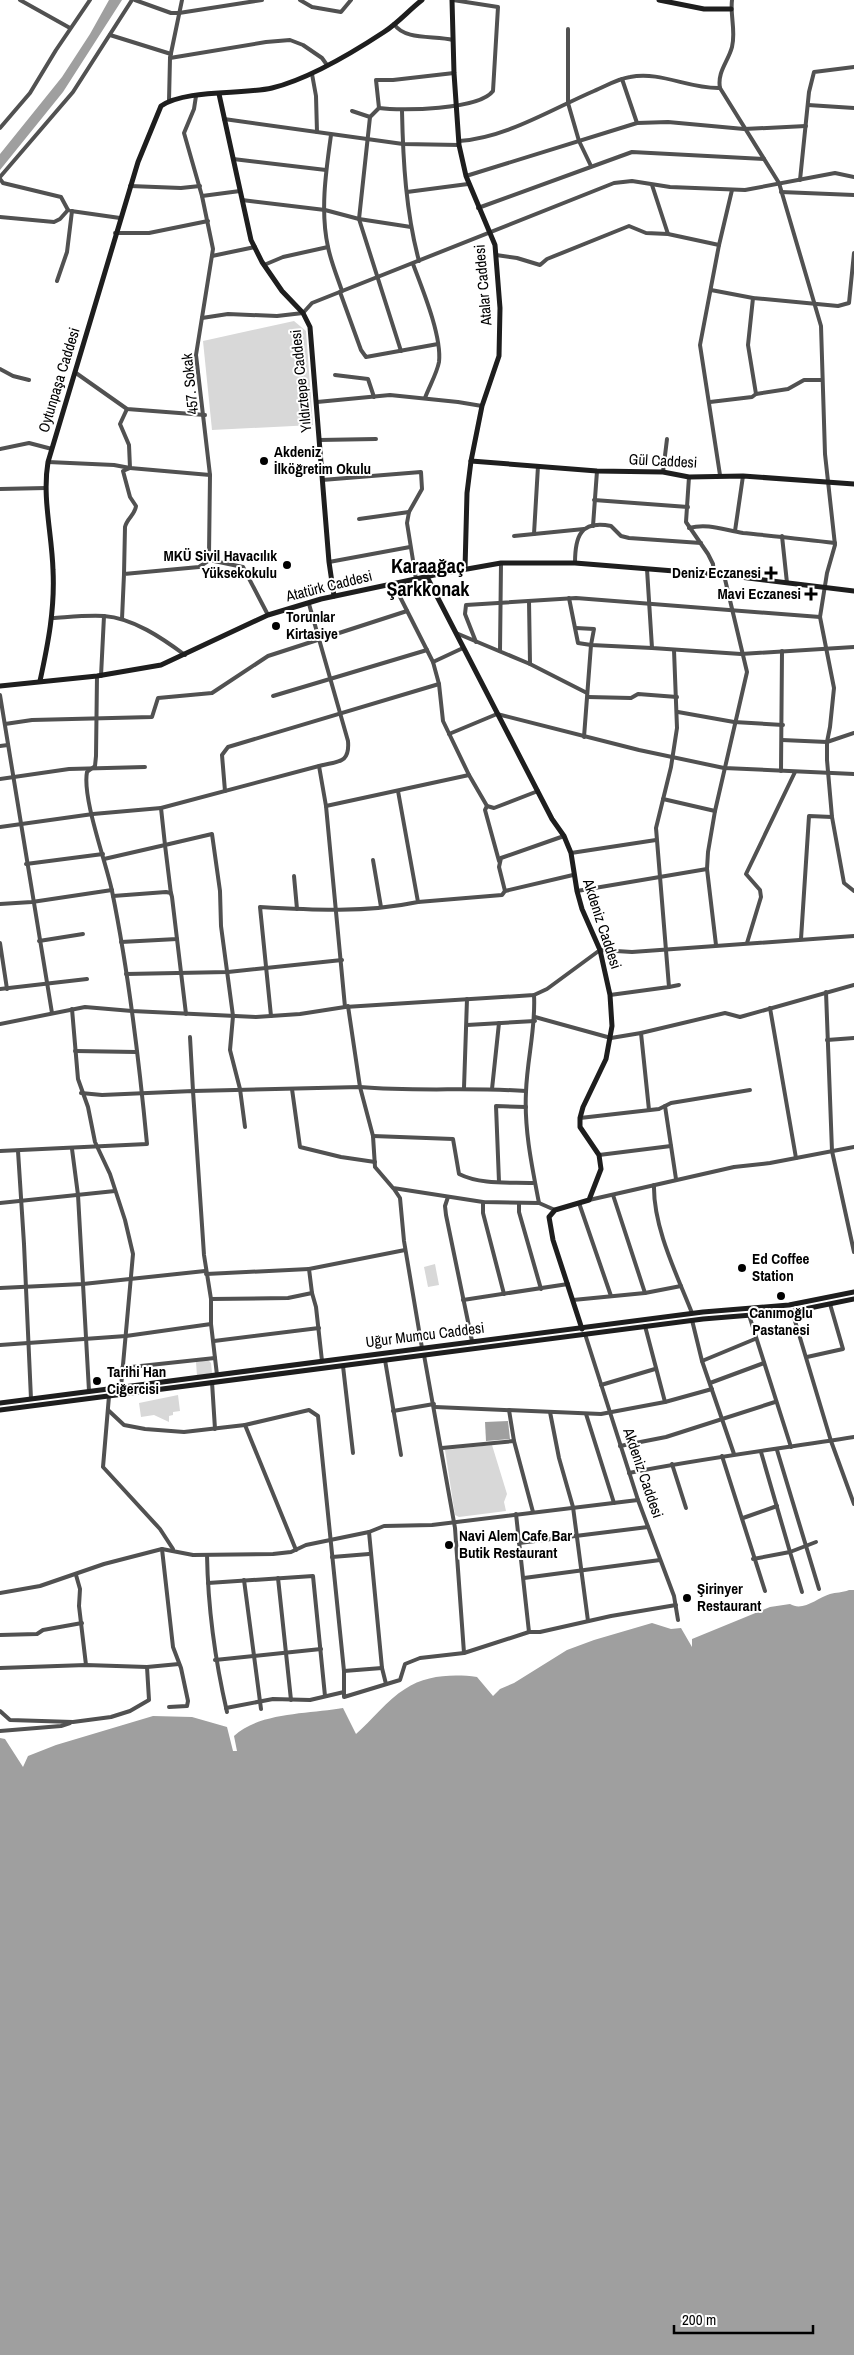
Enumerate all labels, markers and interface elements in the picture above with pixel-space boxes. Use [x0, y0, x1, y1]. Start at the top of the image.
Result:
street label: Atalar Caddesi [468, 244, 497, 327]
street label: Oytunpaşa Caddesi [33, 325, 84, 435]
street label: Yıldıztepe Caddesi [285, 328, 316, 434]
street label: 457. Sokak [176, 352, 203, 416]
place label: Akdeniz İlköğretim Okulu [274, 441, 371, 479]
street label: Gül Caddesi [628, 448, 698, 473]
marker: Akdeniz İlköğretim Okulu [258, 455, 270, 467]
place label: MKÜ Sivil Havacılık Yüksekokulu [164, 545, 277, 583]
district label: Karaağaç Şarkkonak [387, 552, 470, 602]
marker: MKÜ Sivil Havacılık Yüksekokulu [281, 559, 293, 571]
place label: Deniz Eczanesi [672, 562, 761, 583]
street label: Atatürk Caddesi [283, 565, 374, 607]
marker: Deniz Eczanesi [765, 567, 777, 579]
place label: Mavi Eczanesi [718, 583, 801, 604]
marker: Mavi Eczanesi [805, 588, 817, 600]
place label: Torunlar Kirtasiye [286, 606, 338, 644]
marker: Torunlar Kirtasiye [270, 620, 282, 632]
street label: Akdeniz Caddesi [578, 875, 627, 972]
place label: Ed Coffee Station [752, 1248, 810, 1286]
marker: Ed Coffee Station [736, 1262, 748, 1274]
marker: Canımoğlu Pastanesi [775, 1290, 787, 1302]
place label: Canımoğlu Pastanesi [749, 1302, 813, 1340]
street label: Uğur Mumcu Caddesi [364, 1317, 486, 1352]
place label: Tarihi Han Ciğercisi [107, 1361, 166, 1399]
marker: Tarihi Han Ciğercisi [91, 1375, 103, 1387]
street label: Akdeniz Caddesi [618, 1424, 669, 1521]
place label: Navi Alem Cafe Bar Butik Restaurant [459, 1525, 572, 1563]
marker: Navi Alem Cafe Bar Butik Restaurant [443, 1539, 455, 1551]
place label: Şirinyer Restaurant [697, 1578, 761, 1616]
marker: Şirinyer Restaurant [681, 1592, 693, 1604]
scale bar [674, 2302, 813, 2334]
text: 200 m [682, 2309, 716, 2330]

